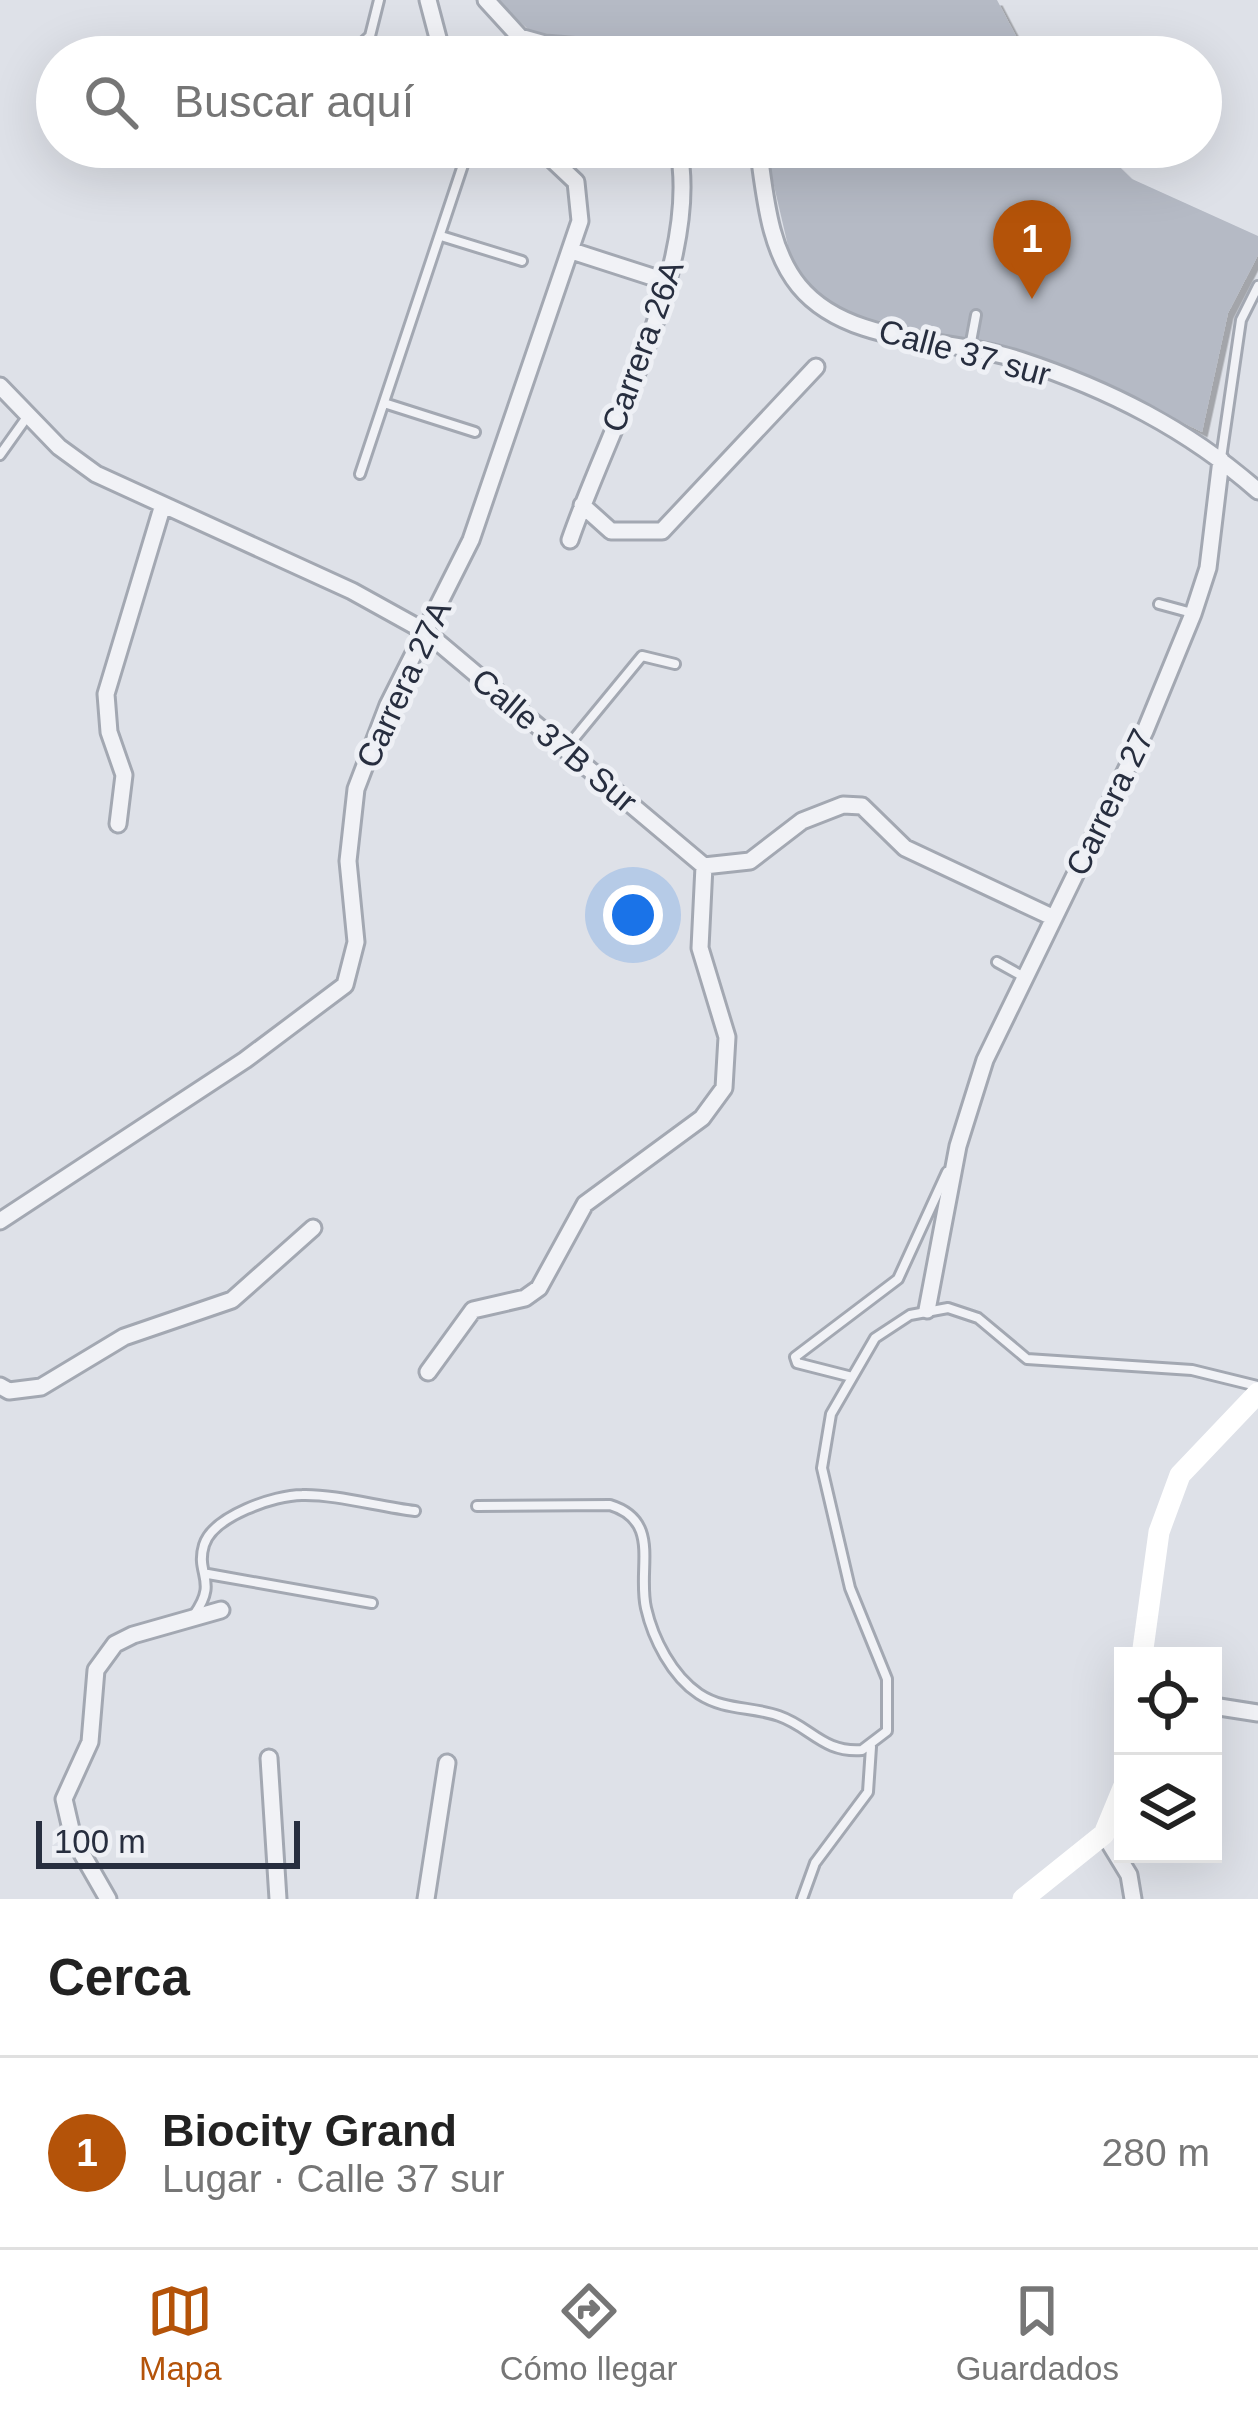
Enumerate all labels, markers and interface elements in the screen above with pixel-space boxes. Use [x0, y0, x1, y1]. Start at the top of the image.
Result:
search box [36, 36, 1222, 168]
icon: search [78, 69, 144, 135]
text: Buscar aquí [174, 76, 414, 127]
pin: 1 [993, 200, 1071, 299]
street label: Carrera 26A [594, 255, 691, 437]
street label: Calle 37 sur [875, 312, 1055, 393]
street label: Carrera 27A [349, 595, 458, 773]
street label: Calle 37B Sur [465, 661, 645, 820]
street label: Carrera 27 [1058, 723, 1161, 881]
your location [603, 885, 663, 945]
map controls [1114, 1647, 1222, 1863]
button: locate [1114, 1647, 1222, 1755]
button: layers [1114, 1755, 1222, 1863]
scale bar [36, 1815, 300, 1868]
text: 100 m [54, 1823, 146, 1860]
text: Cerca [48, 1949, 190, 2006]
text: Biocity Grand [162, 2105, 457, 2156]
text: 1 [76, 2131, 98, 2174]
text: 280 m [1102, 2131, 1210, 2174]
text: Lugar · Calle 37 sur [162, 2157, 505, 2200]
tab: Mapa [139, 2278, 222, 2388]
tab: Cómo llegar [500, 2278, 678, 2388]
tab: Guardados [956, 2278, 1119, 2388]

